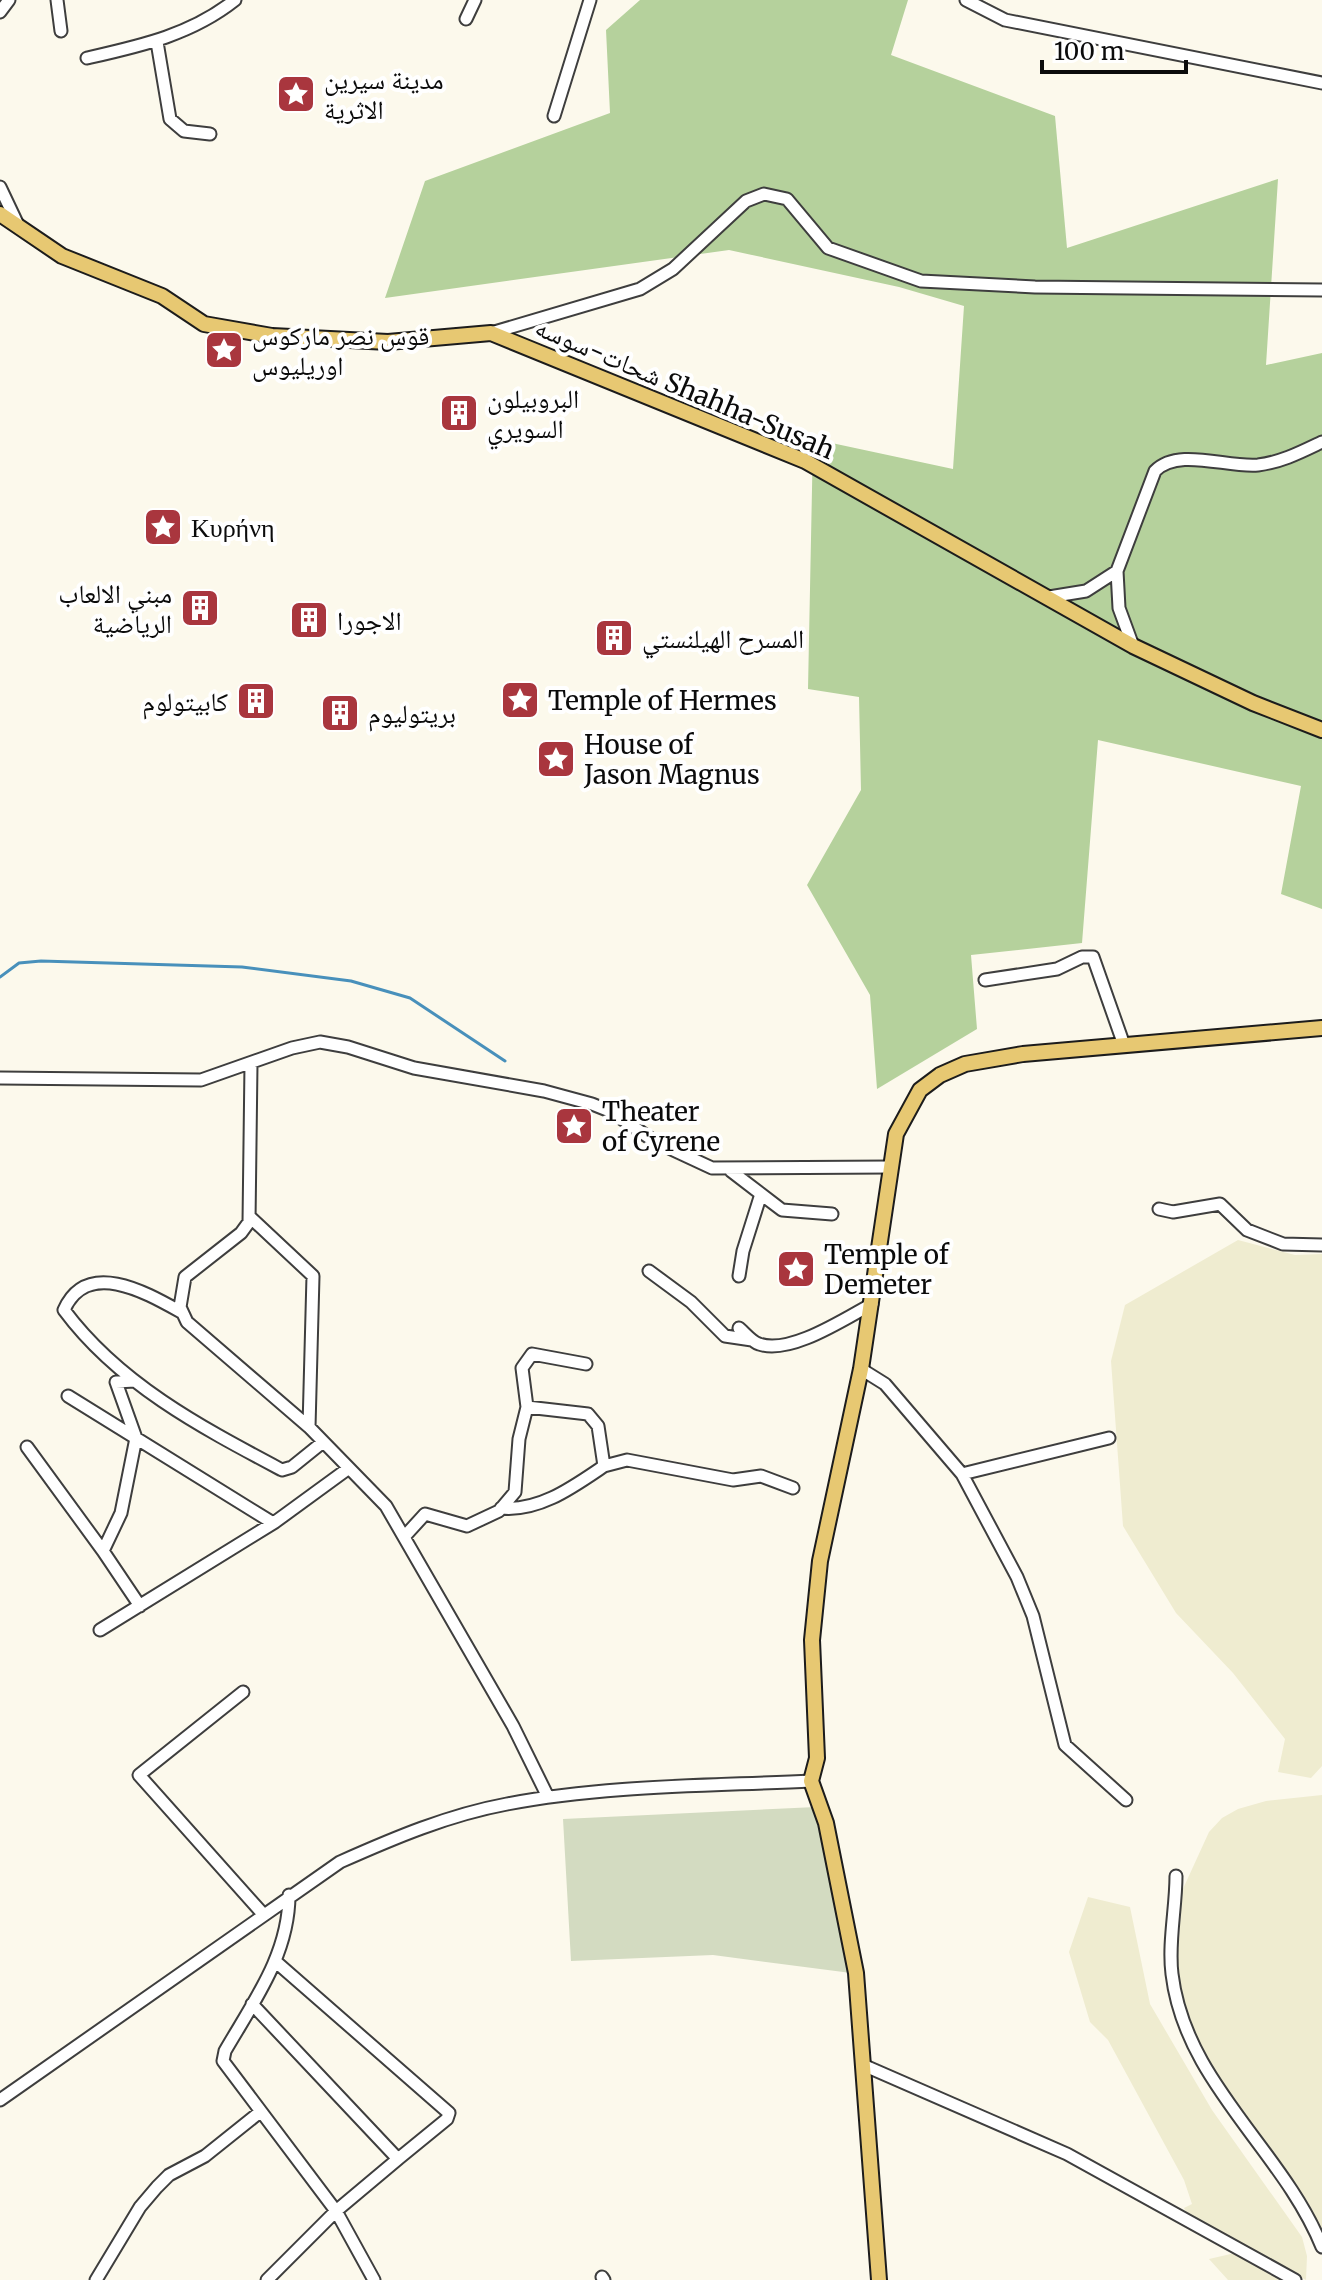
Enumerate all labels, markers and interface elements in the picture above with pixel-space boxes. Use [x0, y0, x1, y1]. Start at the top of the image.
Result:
scale bar [1042, 24, 1186, 74]
text: 100 m [1054, 36, 1125, 67]
place label: مدينة سيرين الاثرية [324, 63, 444, 126]
place icon: مدينة سيرين الاثرية [275, 73, 317, 115]
street label: شحات-سوسه Shahha-Susah [530, 310, 840, 466]
place label: قوس نصر ماركوس اوريليوس [252, 319, 429, 382]
place icon: قوس نصر ماركوس اوريليوس [203, 329, 245, 371]
place label: البروبيلون السويري [487, 382, 579, 449]
building icon: البروبيلون السويري [438, 392, 480, 434]
place icon: Κυρήνη [142, 506, 184, 548]
place label: Κυρήνη [191, 511, 275, 544]
place label: مبني الالعاب الرياضية [58, 577, 172, 640]
building icon: مبني الالعاب الرياضية [179, 587, 221, 629]
building icon: الاجورا [288, 599, 330, 641]
place label: الاجورا [337, 604, 402, 637]
building icon: المسرح الهيلنستي [593, 617, 635, 659]
place label: المسرح الهيلنستي [642, 622, 804, 659]
place icon: Temple of Hermes [499, 679, 541, 721]
building icon: كابيتولوم [235, 680, 277, 722]
place label: Temple of Hermes [548, 684, 777, 717]
place label: كابيتولوم [142, 685, 228, 720]
building icon: بريتوليوم [319, 692, 361, 734]
place label: بريتوليوم [368, 697, 456, 732]
place label: House of Jason Magnus [583, 728, 760, 791]
place icon: House of Jason Magnus [535, 738, 577, 780]
place label: Theater of Cyrene [602, 1095, 720, 1158]
place icon: Theater of Cyrene [553, 1105, 595, 1147]
place label: Temple of Demeter [824, 1238, 950, 1301]
place icon: Temple of Demeter [775, 1248, 817, 1290]

